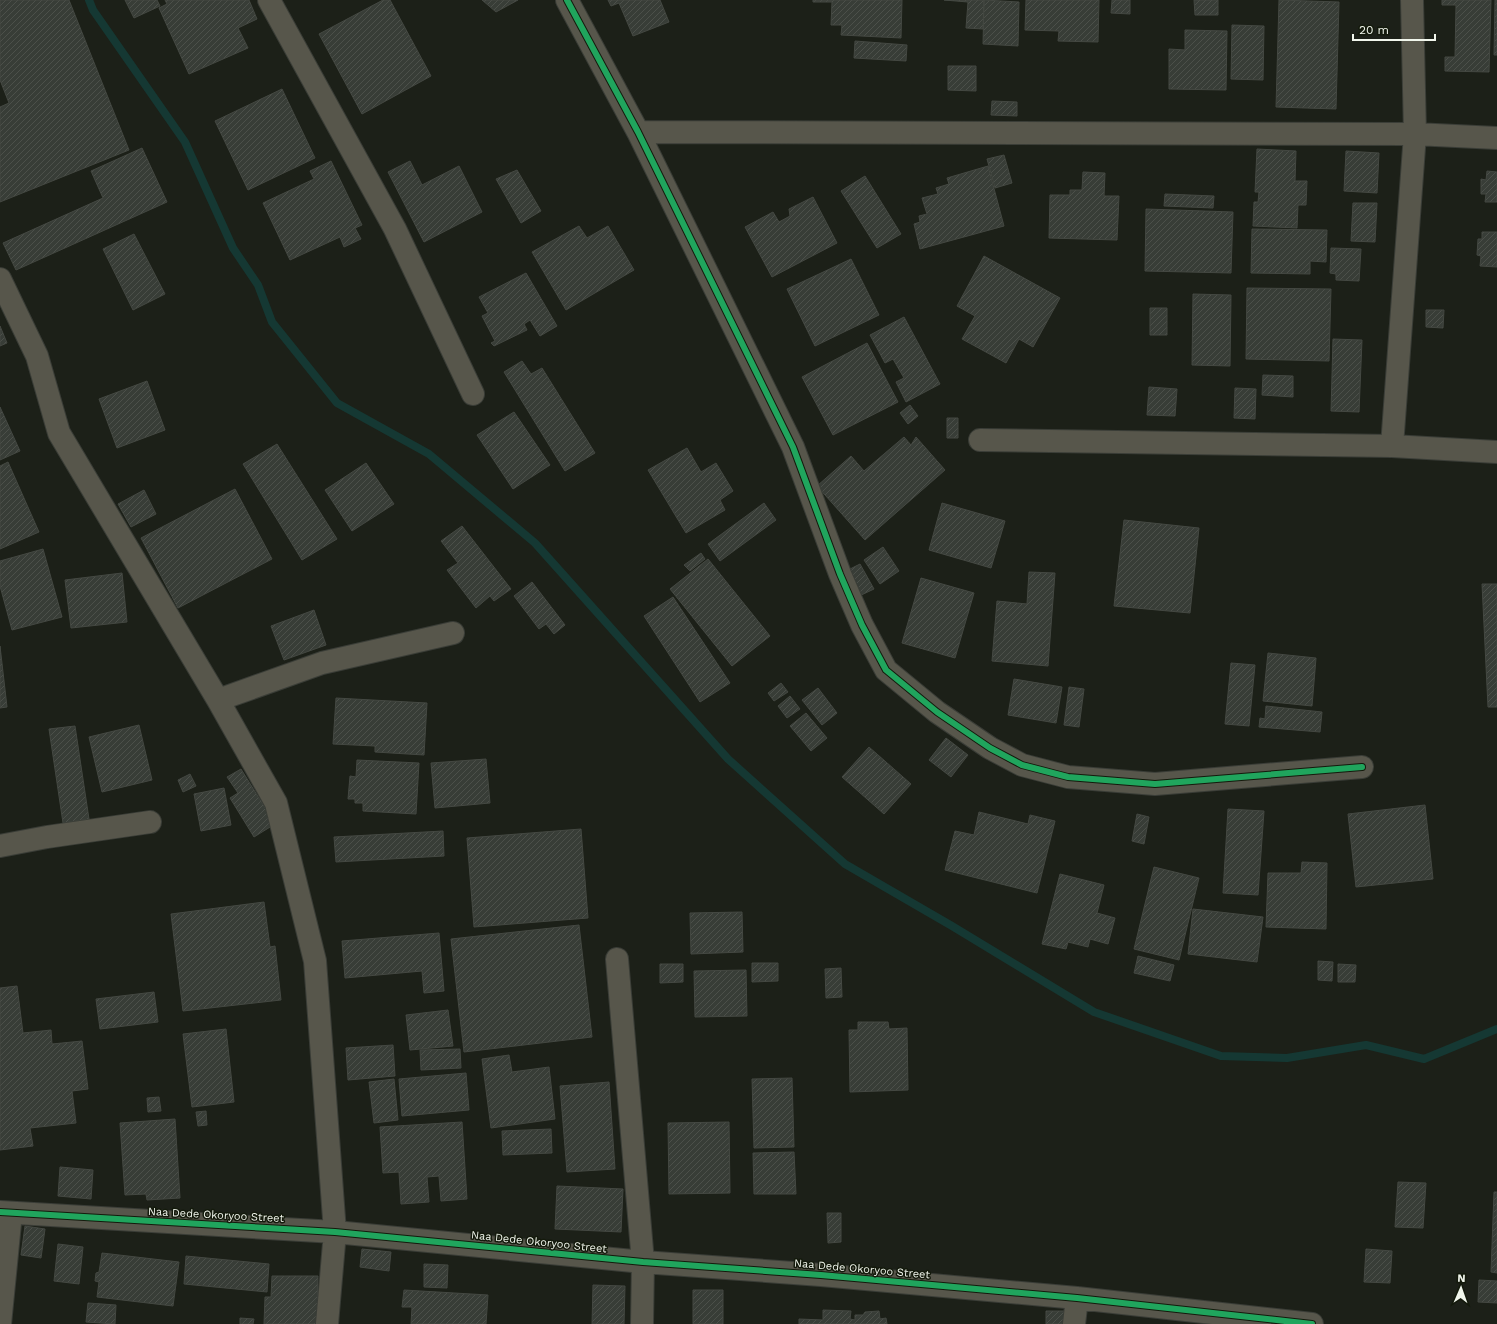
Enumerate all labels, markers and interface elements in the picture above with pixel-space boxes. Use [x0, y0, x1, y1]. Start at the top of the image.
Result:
scale bar [1353, 16, 1435, 42]
text: 20 m [1359, 23, 1389, 37]
street label: Naa Dede Okoryoo Street [148, 1205, 285, 1225]
street label: Naa Dede Okoryoo Street [471, 1228, 608, 1256]
street label: Naa Dede Okoryoo Street [794, 1257, 931, 1281]
north arrow [1441, 1268, 1481, 1308]
text: N [1457, 1272, 1466, 1285]

